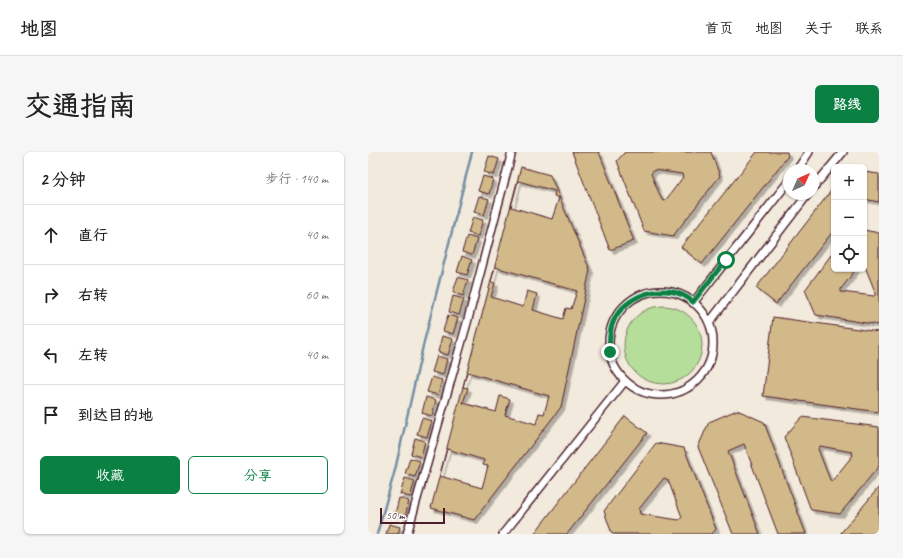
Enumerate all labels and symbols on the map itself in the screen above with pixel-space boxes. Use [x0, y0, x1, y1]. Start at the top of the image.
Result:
north arrow [783, 164, 819, 200]
route start [717, 251, 735, 269]
route end [601, 343, 619, 361]
scale bar [380, 506, 445, 525]

